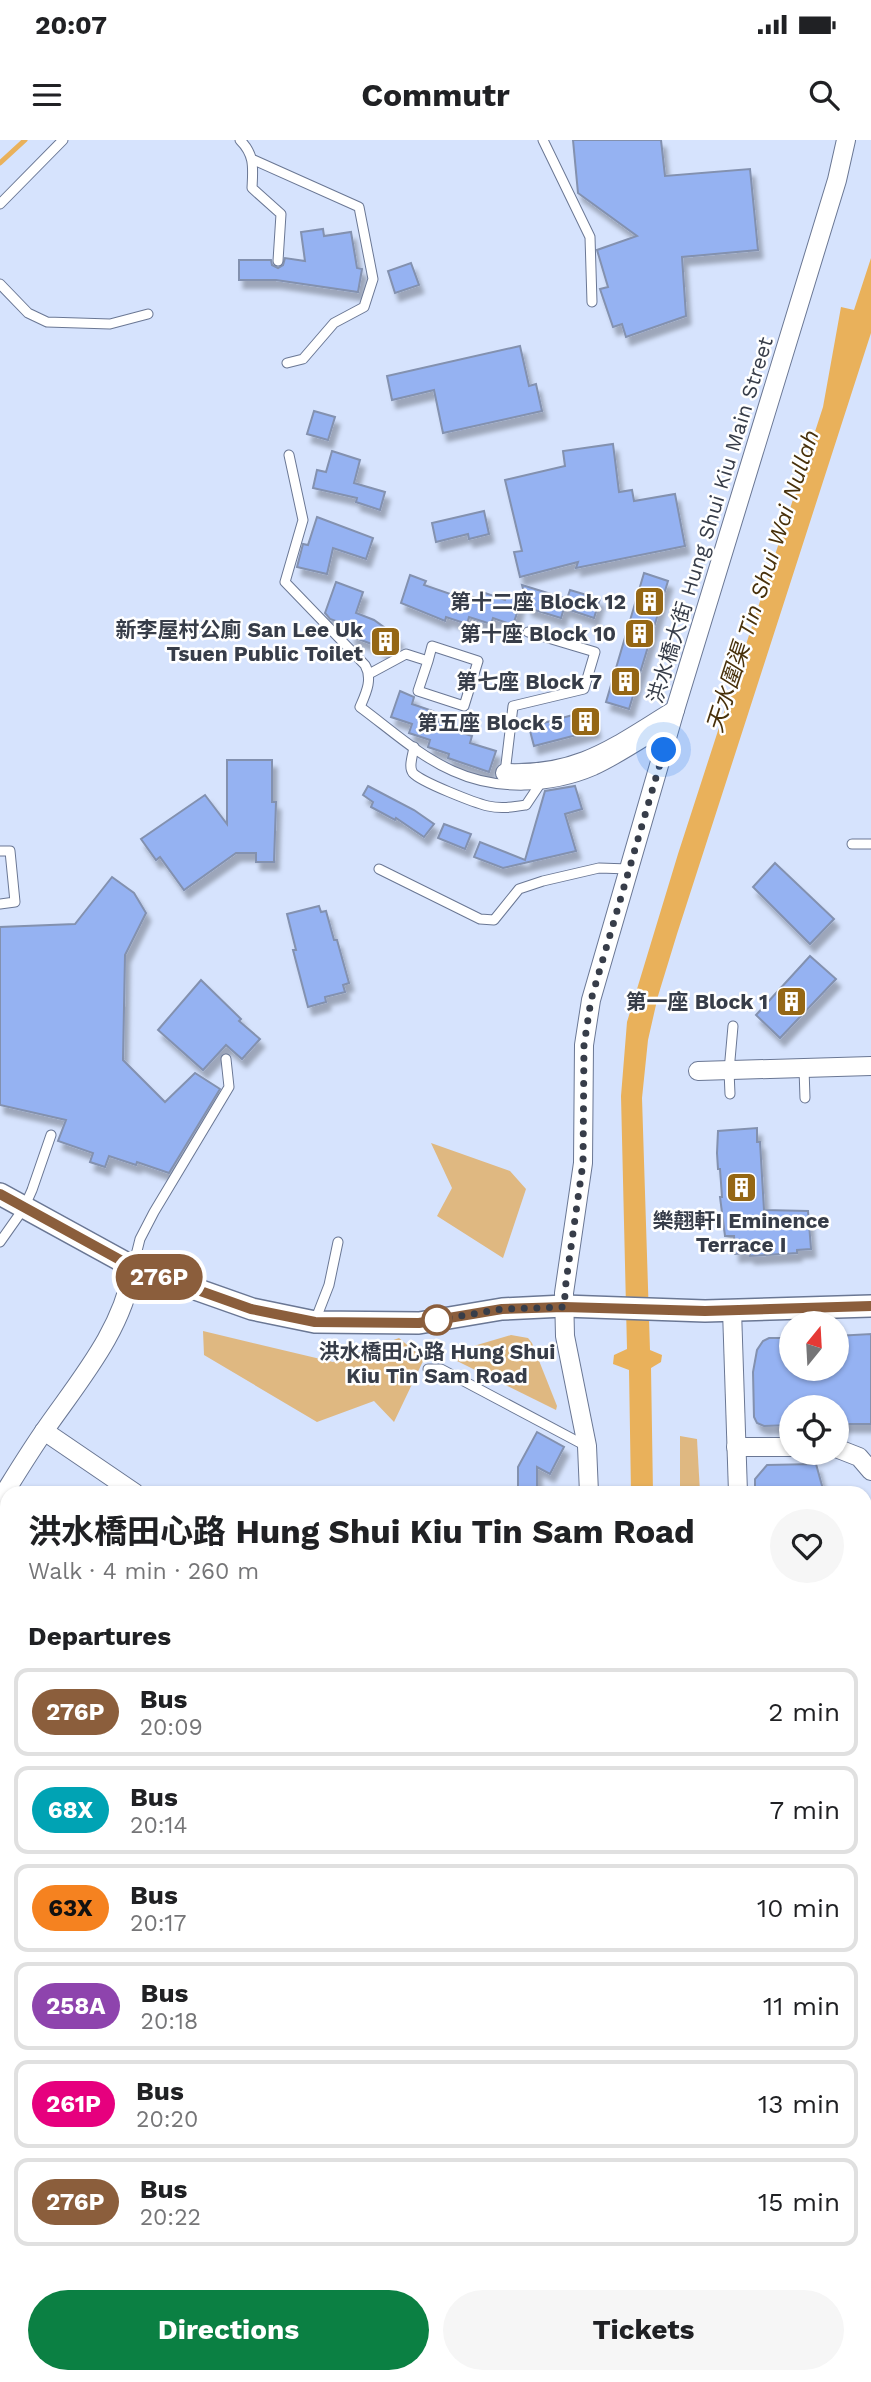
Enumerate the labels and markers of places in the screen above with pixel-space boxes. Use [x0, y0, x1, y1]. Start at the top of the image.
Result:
building icon: 第十二座 Block 12 [632, 584, 666, 618]
place label: 第十二座 Block 12 [450, 589, 626, 614]
building icon: 第十座 Block 10 [622, 616, 656, 650]
place label: 新李屋村公廁 San Lee Uk Tsuen Public Toilet [116, 617, 364, 666]
place label: 第十座 Block 10 [460, 621, 616, 646]
building icon: 新李屋村公廁 San Lee Uk Tsuen Public Toilet [369, 624, 403, 658]
building icon: 第七座 Block 7 [608, 664, 642, 698]
place label: 第七座 Block 7 [456, 669, 602, 694]
building icon: 第五座 Block 5 [569, 705, 603, 739]
place label: 第五座 Block 5 [417, 710, 563, 735]
building icon: 第一座 Block 1 [774, 984, 808, 1018]
place label: 第一座 Block 1 [626, 989, 768, 1014]
building icon: 樂翹軒I Eminence Terrace I [724, 1171, 758, 1205]
place label: 樂翹軒I Eminence Terrace I [652, 1208, 830, 1257]
marker: 洪水橋田心路 Hung Shui Kiu Tin Sam Road [422, 1305, 452, 1335]
place label: 洪水橋田心路 Hung Shui Kiu Tin Sam Road [319, 1339, 555, 1388]

